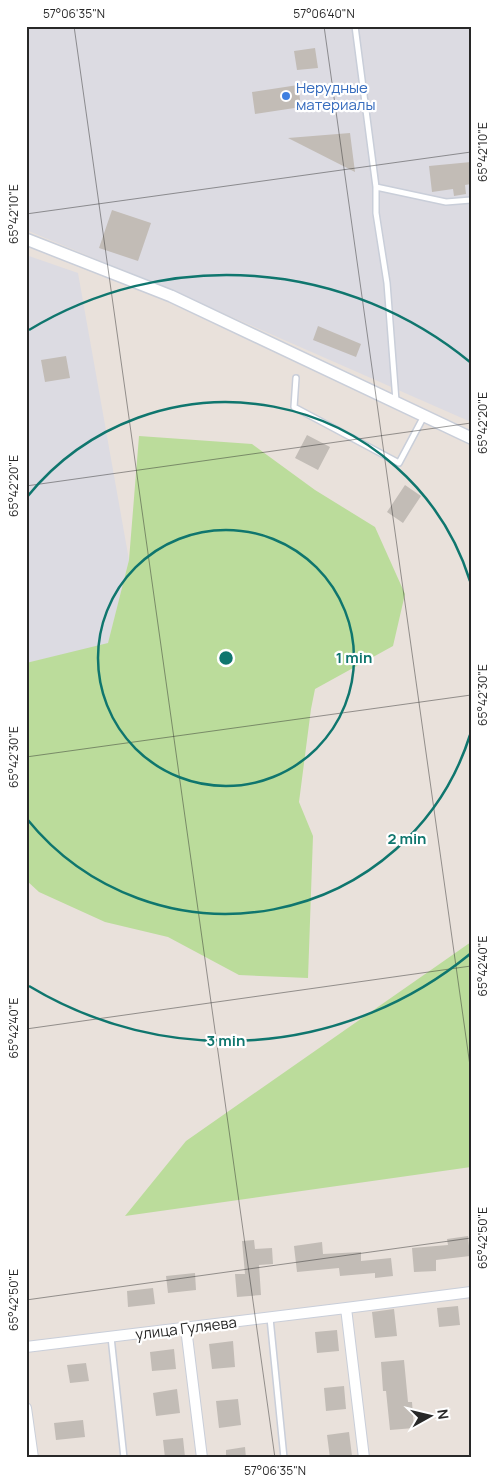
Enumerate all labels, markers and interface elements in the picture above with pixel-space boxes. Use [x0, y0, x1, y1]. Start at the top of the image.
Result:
text: 57°06'35"N [43, 5, 105, 22]
text: 57°06'40"N [293, 5, 355, 22]
place label: Нерудные материалы [296, 77, 376, 115]
marker: Нерудные материалы [280, 90, 292, 102]
text: 65°42'10"E [474, 122, 491, 182]
text: 65°42'10"E [5, 184, 22, 244]
text: 65°42'20"E [474, 392, 491, 454]
text: 65°42'20"E [5, 455, 22, 517]
text: 1 min [336, 647, 372, 668]
centre of rings [217, 649, 235, 667]
text: 65°42'30"E [474, 664, 491, 726]
text: 65°42'30"E [5, 726, 22, 788]
text: 2 min [387, 828, 427, 849]
text: 65°42'40"E [474, 935, 491, 996]
text: 65°42'40"E [5, 997, 22, 1058]
text: 3 min [207, 1030, 245, 1051]
text: 65°42'50"E [474, 1207, 491, 1269]
text: 65°42'50"E [5, 1269, 22, 1331]
street label: улица Гуляева [134, 1311, 238, 1345]
north arrow [404, 1392, 454, 1442]
text: N [433, 1408, 453, 1420]
text: 57°06'35"N [244, 1462, 306, 1479]

